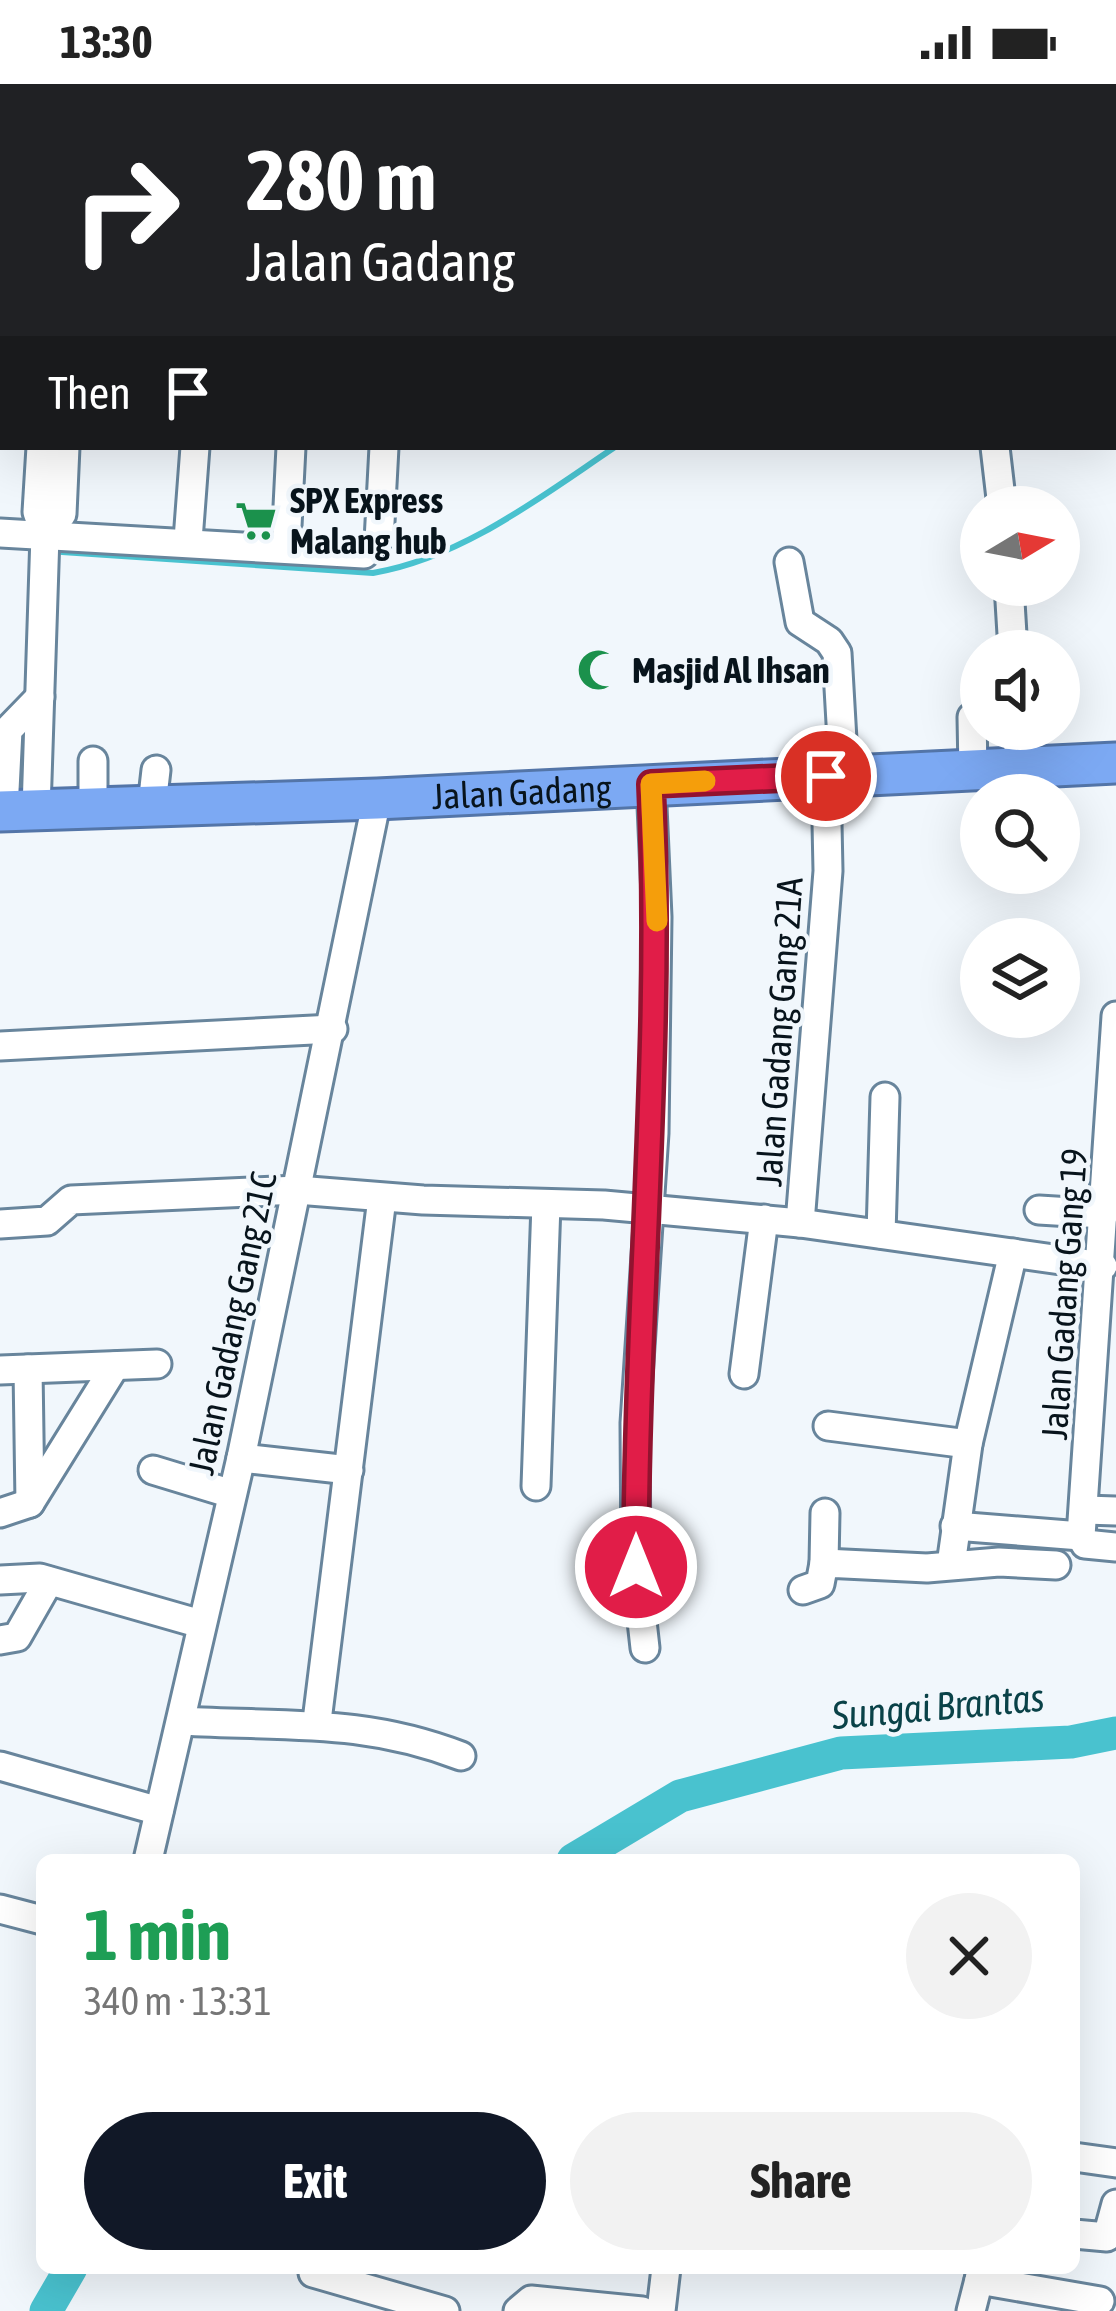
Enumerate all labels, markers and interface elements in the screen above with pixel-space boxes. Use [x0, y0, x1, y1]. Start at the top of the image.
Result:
text: 13:30 [60, 16, 153, 68]
icon: right [48, 132, 204, 288]
text: 280 m [246, 132, 436, 228]
text: Jalan Gadang [246, 231, 515, 292]
icon: arrive [155, 360, 221, 426]
text: Then [48, 367, 131, 419]
place label: SPX Express Malang hub [290, 479, 447, 562]
north arrow [960, 486, 1080, 606]
map controls [960, 486, 1080, 1038]
supermarket icon: SPX Express Malang hub [233, 498, 279, 544]
button: sound [960, 630, 1080, 750]
mosque icon: Masjid Al Ihsan [575, 647, 621, 693]
place label: Masjid Al Ihsan [632, 649, 830, 691]
pin [775, 725, 877, 827]
icon: arrive [793, 743, 859, 809]
street label: Jalan Gadang [431, 767, 613, 817]
button: search [960, 774, 1080, 894]
street label: Jalan Gadang Gang 21A [747, 876, 811, 1188]
button: layers [960, 918, 1080, 1038]
street label: Jalan Gadang Gang 19 [1033, 1147, 1095, 1441]
street label: Jalan Gadang Gang 21C [179, 1168, 285, 1478]
position arrow [573, 1504, 699, 1630]
water label: Sungai Brantas [829, 1675, 1046, 1737]
text: 1 min [84, 1893, 231, 1975]
button: close [906, 1893, 1032, 2019]
text: 340 m · 13:31 [84, 1979, 272, 2023]
button: Exit [84, 2112, 546, 2250]
button: Share [570, 2112, 1032, 2250]

